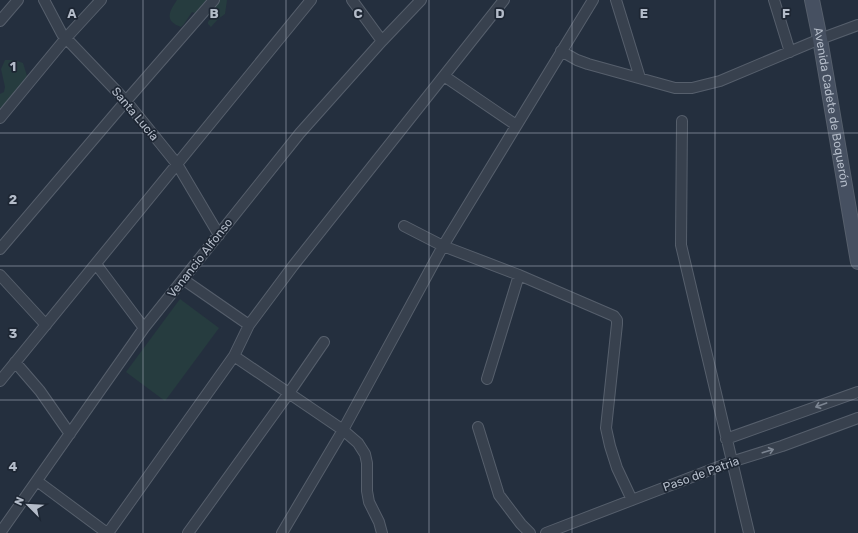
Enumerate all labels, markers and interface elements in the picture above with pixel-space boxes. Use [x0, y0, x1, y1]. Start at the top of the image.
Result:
text: A [67, 6, 77, 21]
text: B [209, 6, 219, 21]
text: C [353, 6, 363, 21]
text: D [495, 6, 505, 21]
text: E [640, 6, 648, 21]
text: F [782, 6, 790, 21]
street label: Avenida Cadete de Boquerón [811, 26, 852, 188]
text: 1 [10, 59, 16, 74]
street label: Santa Lucía [109, 84, 161, 144]
text: 2 [9, 192, 17, 207]
street label: Venancio Alfonso [165, 215, 235, 300]
text: 3 [9, 326, 18, 341]
one-way arrow [815, 402, 828, 409]
one-way arrow [762, 446, 774, 454]
street label: Paso de Patria [661, 454, 741, 494]
text: 4 [9, 459, 18, 474]
north arrow [8, 485, 48, 525]
text: N [12, 495, 27, 507]

